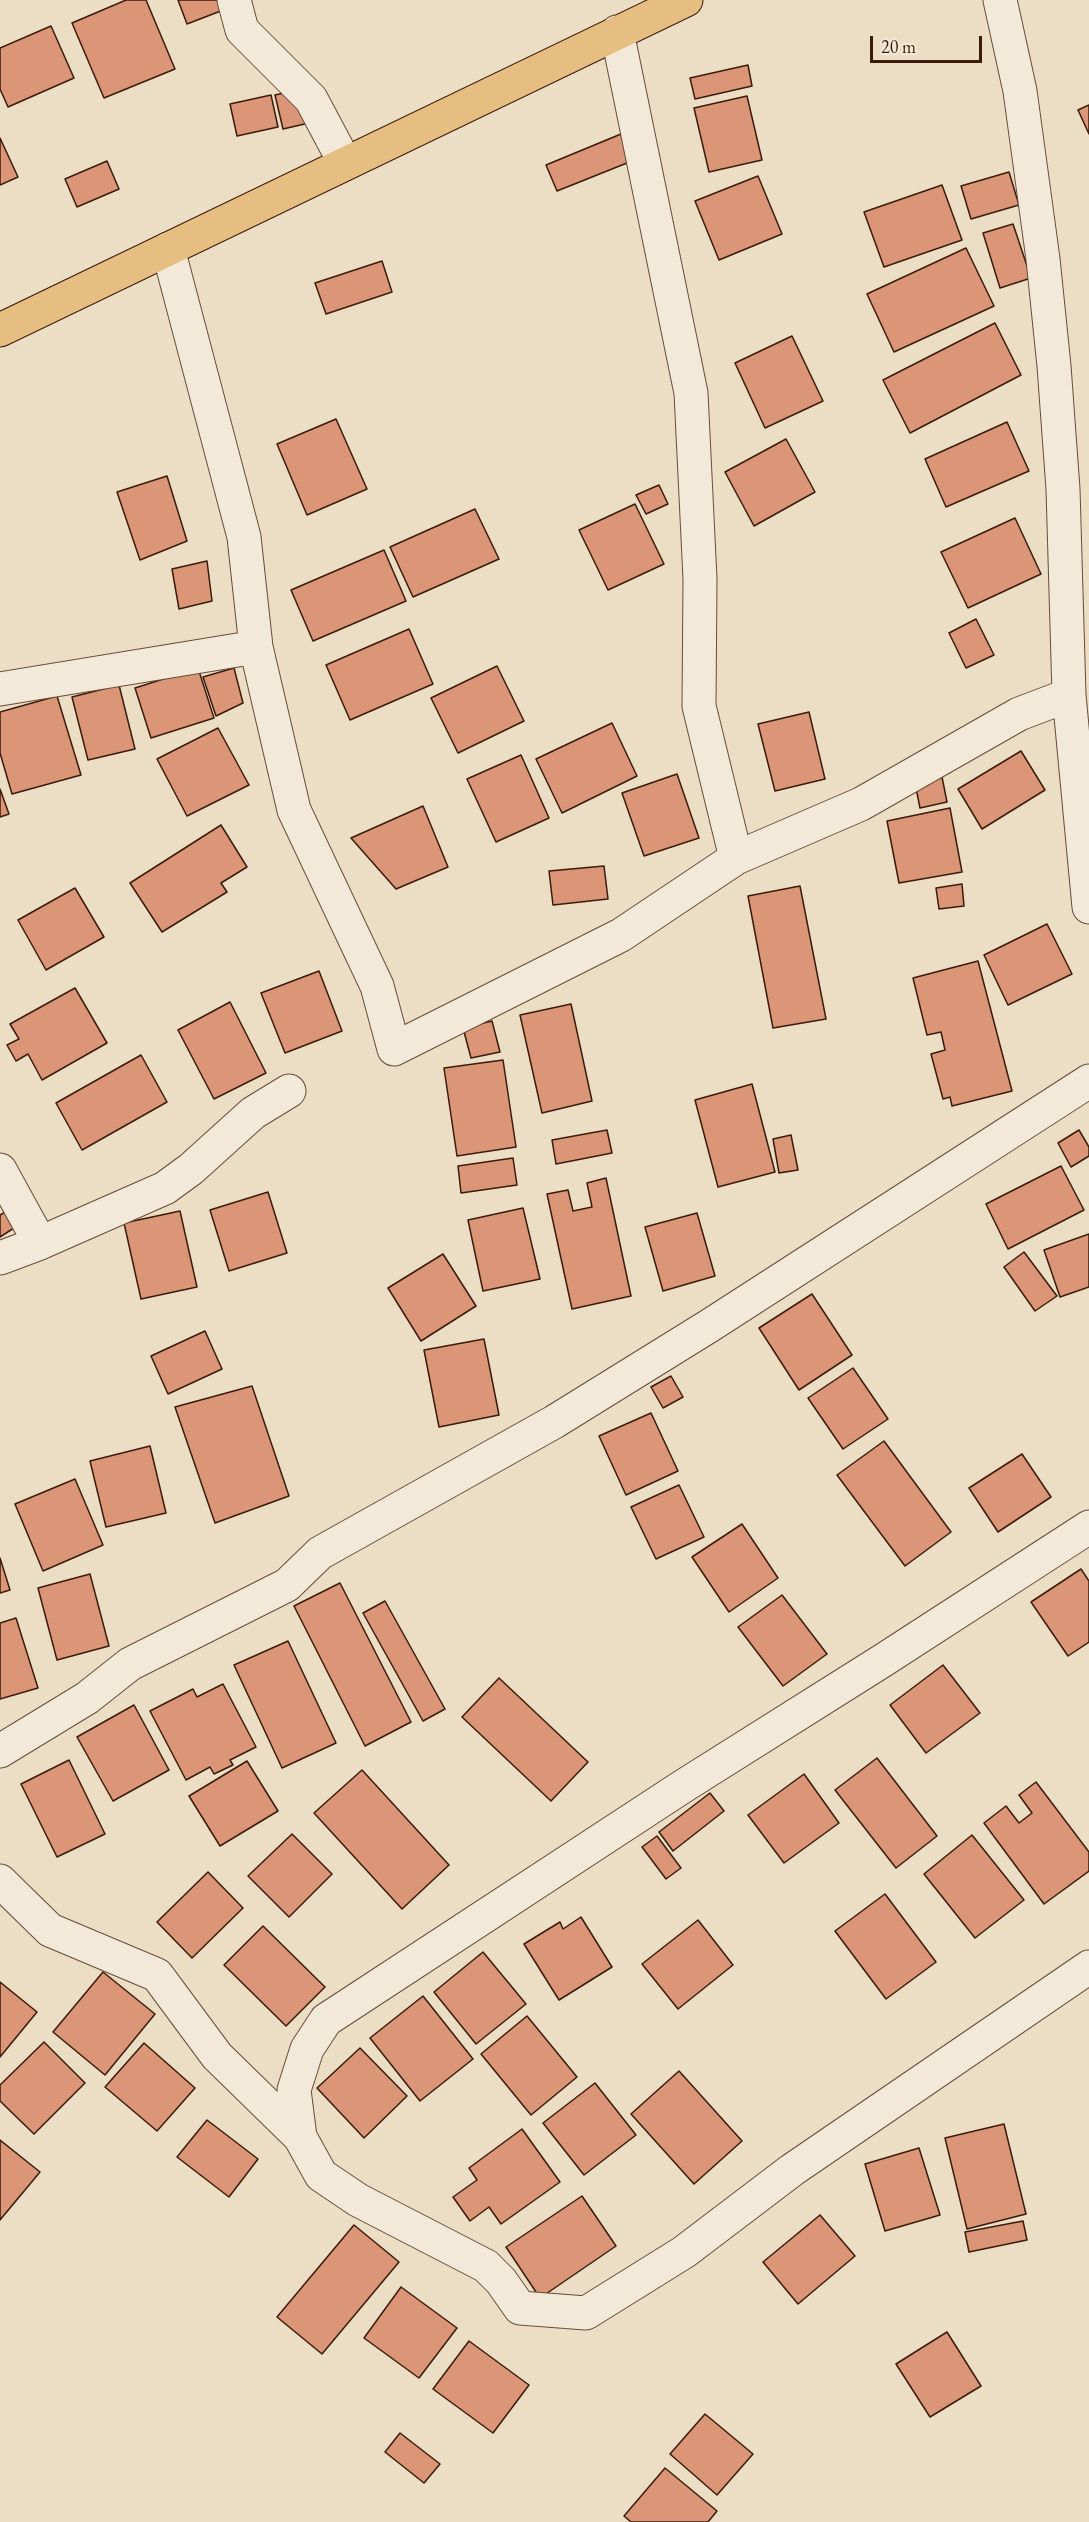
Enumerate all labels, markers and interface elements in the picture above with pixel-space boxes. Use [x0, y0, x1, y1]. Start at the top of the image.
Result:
scale bar [873, 24, 986, 62]
text: 20 m [881, 35, 916, 58]

